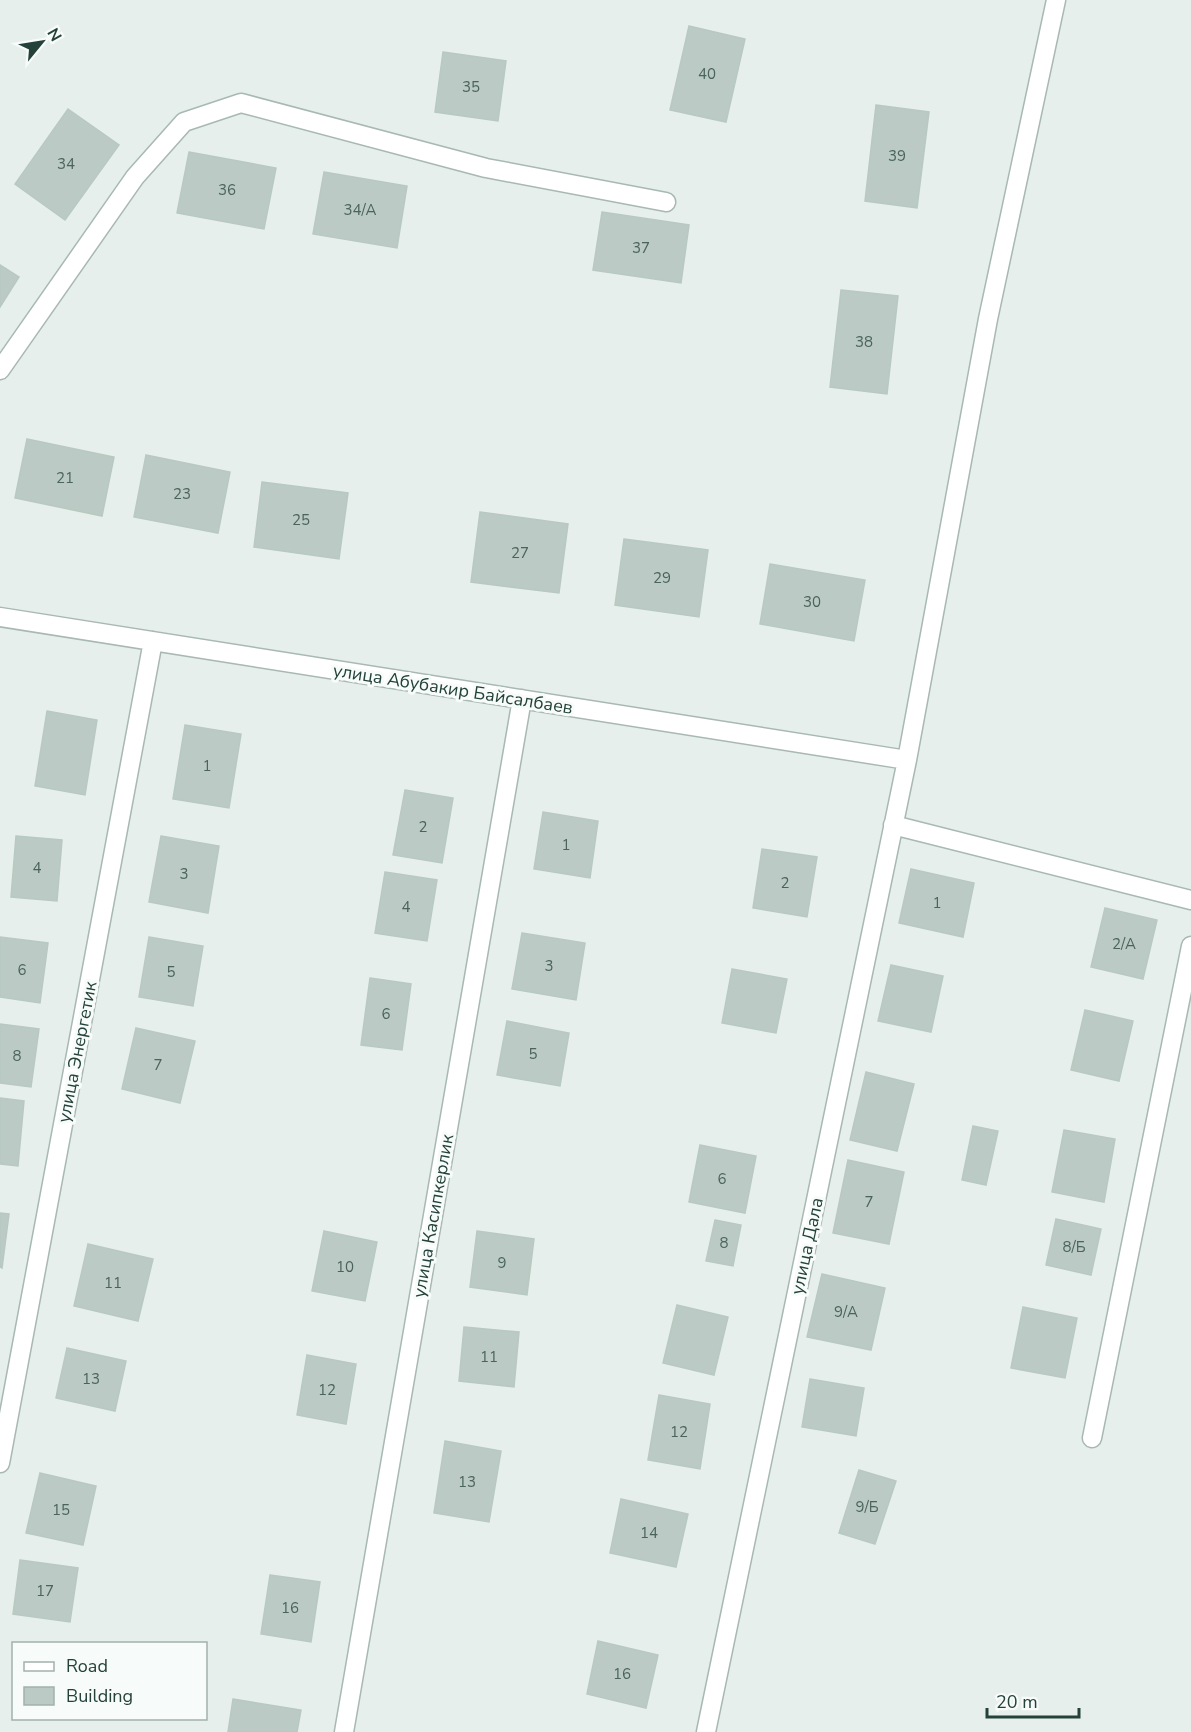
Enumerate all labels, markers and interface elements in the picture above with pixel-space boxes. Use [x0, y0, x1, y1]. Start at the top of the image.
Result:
north arrow [12, 12, 72, 72]
text: N [42, 24, 67, 46]
house number: 40 [698, 64, 716, 84]
house number: 35 [462, 77, 480, 97]
house number: 39 [888, 146, 906, 166]
house number: 34 [57, 154, 75, 174]
house number: 36 [218, 180, 236, 200]
house number: 34/А [344, 200, 376, 220]
house number: 37 [632, 238, 650, 258]
house number: 38 [855, 332, 873, 352]
house number: 21 [56, 468, 74, 488]
house number: 23 [173, 484, 191, 504]
house number: 25 [292, 510, 310, 530]
house number: 27 [511, 543, 529, 563]
house number: 29 [653, 568, 671, 588]
house number: 30 [803, 592, 821, 612]
street label: улица Абубакир Байсалбаев [331, 658, 575, 720]
house number: 1 [202, 756, 212, 776]
house number: 2 [418, 817, 428, 837]
house number: 1 [561, 835, 571, 855]
house number: 4 [32, 858, 42, 878]
house number: 3 [179, 864, 189, 884]
house number: 2 [780, 873, 790, 893]
house number: 1 [932, 893, 942, 913]
house number: 4 [401, 897, 411, 917]
house number: 2/А [1112, 934, 1136, 954]
house number: 3 [544, 956, 554, 976]
house number: 6 [17, 960, 27, 980]
house number: 5 [166, 962, 176, 982]
street label: улица Энергетик [52, 979, 103, 1125]
house number: 6 [381, 1004, 391, 1024]
house number: 5 [528, 1044, 538, 1064]
house number: 8 [12, 1046, 22, 1066]
house number: 7 [153, 1055, 163, 1075]
street label: улица Касипкерлик [407, 1132, 459, 1300]
house number: 6 [717, 1169, 727, 1189]
house number: 7 [864, 1192, 874, 1212]
street label: улица Дала [785, 1195, 829, 1297]
house number: 8 [719, 1233, 729, 1253]
house number: 8/Б [1062, 1237, 1086, 1257]
house number: 9 [497, 1253, 507, 1273]
house number: 10 [336, 1257, 354, 1277]
house number: 11 [104, 1273, 122, 1293]
house number: 9/А [834, 1302, 858, 1322]
house number: 11 [480, 1347, 498, 1367]
house number: 13 [82, 1369, 100, 1389]
house number: 12 [318, 1380, 336, 1400]
house number: 12 [670, 1422, 688, 1442]
house number: 13 [458, 1472, 476, 1492]
house number: 9/Б [855, 1497, 879, 1517]
house number: 15 [52, 1500, 70, 1520]
house number: 14 [640, 1523, 658, 1543]
house number: 17 [36, 1581, 54, 1601]
house number: 16 [281, 1598, 299, 1618]
legend [12, 1642, 207, 1720]
text: Road [66, 1654, 108, 1678]
house number: 16 [613, 1664, 631, 1684]
scale bar [987, 1681, 1078, 1719]
text: Building [66, 1684, 133, 1708]
text: 20 m [996, 1690, 1038, 1714]

